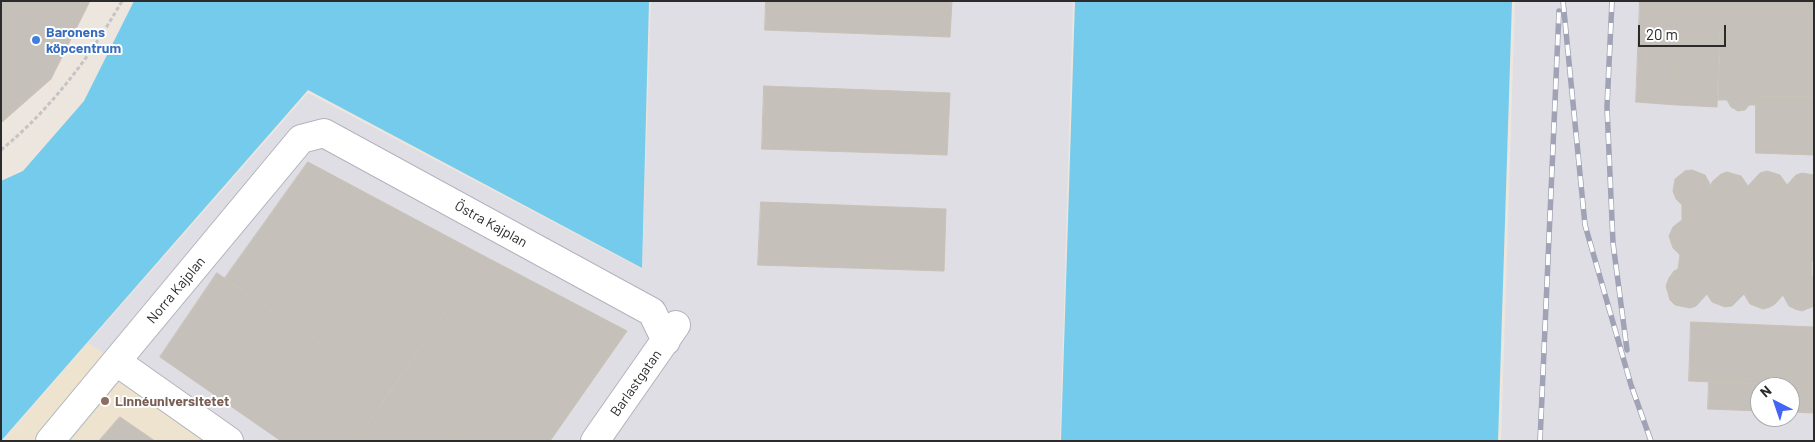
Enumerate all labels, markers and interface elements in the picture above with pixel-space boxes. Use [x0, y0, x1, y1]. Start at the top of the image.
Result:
scale bar [1640, 15, 1728, 47]
place label: Baronens köpcentrum [46, 24, 121, 56]
text: 20 m [1646, 25, 1678, 43]
marker: Baronens köpcentrum [30, 34, 42, 46]
street label: Östra Kajplan [452, 197, 530, 251]
street label: Norra Kajplan [143, 253, 209, 327]
street label: Barlastgatan [607, 346, 665, 420]
north arrow [1750, 377, 1800, 427]
text: N [1756, 382, 1775, 401]
place label: Linnéuniversitetet [115, 393, 229, 409]
marker: Linnéuniversitetet [99, 395, 111, 407]

